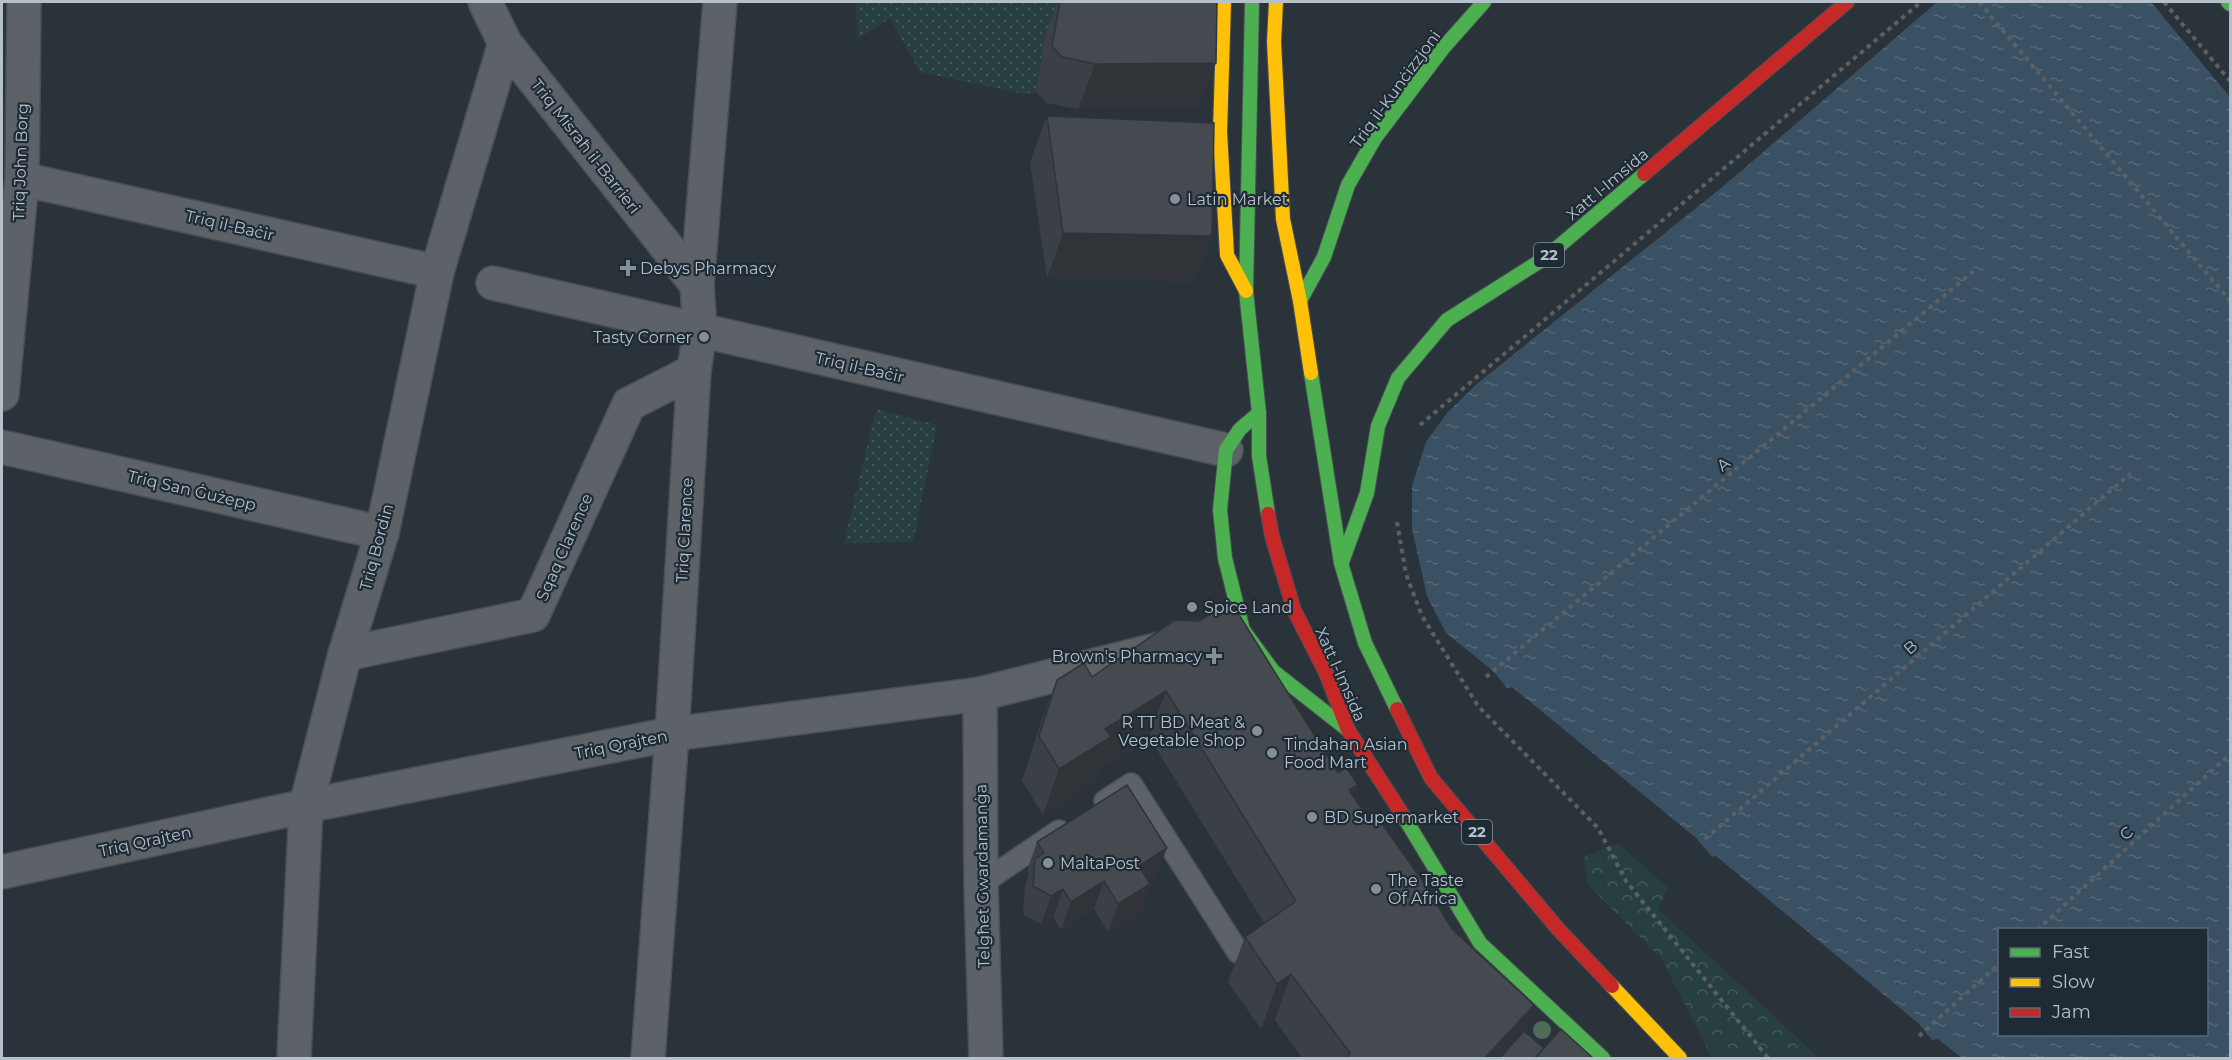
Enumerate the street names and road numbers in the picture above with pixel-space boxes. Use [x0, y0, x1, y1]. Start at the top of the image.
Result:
street label: Triq il-Kunċizzjoni [1346, 27, 1445, 152]
street label: Triq Misraħ il-Barrieri [527, 75, 644, 217]
street label: Triq John Borg [9, 103, 32, 221]
street label: Xatt l-Imsida [1562, 145, 1652, 224]
street label: Triq il-Baċir [184, 206, 276, 245]
road number: 22 [1534, 243, 1564, 267]
street label: Triq il-Baċir [814, 348, 906, 387]
street label: A [1713, 453, 1734, 475]
street label: Triq San Ġużepp [126, 466, 258, 515]
street label: Triq Clarence [672, 477, 697, 583]
street label: Sqaq Clarence [532, 491, 597, 604]
street label: Triq Bordin [356, 502, 397, 593]
street label: Xatt l-Imsida [1311, 624, 1370, 724]
street label: B [1900, 636, 1921, 659]
street label: Triq Qrajten [573, 726, 669, 763]
street label: Telgħet Gwardamanġa [971, 784, 994, 968]
road number: 22 [1462, 820, 1492, 844]
street label: Triq Qrajten [97, 822, 193, 861]
street label: C [2116, 823, 2137, 844]

